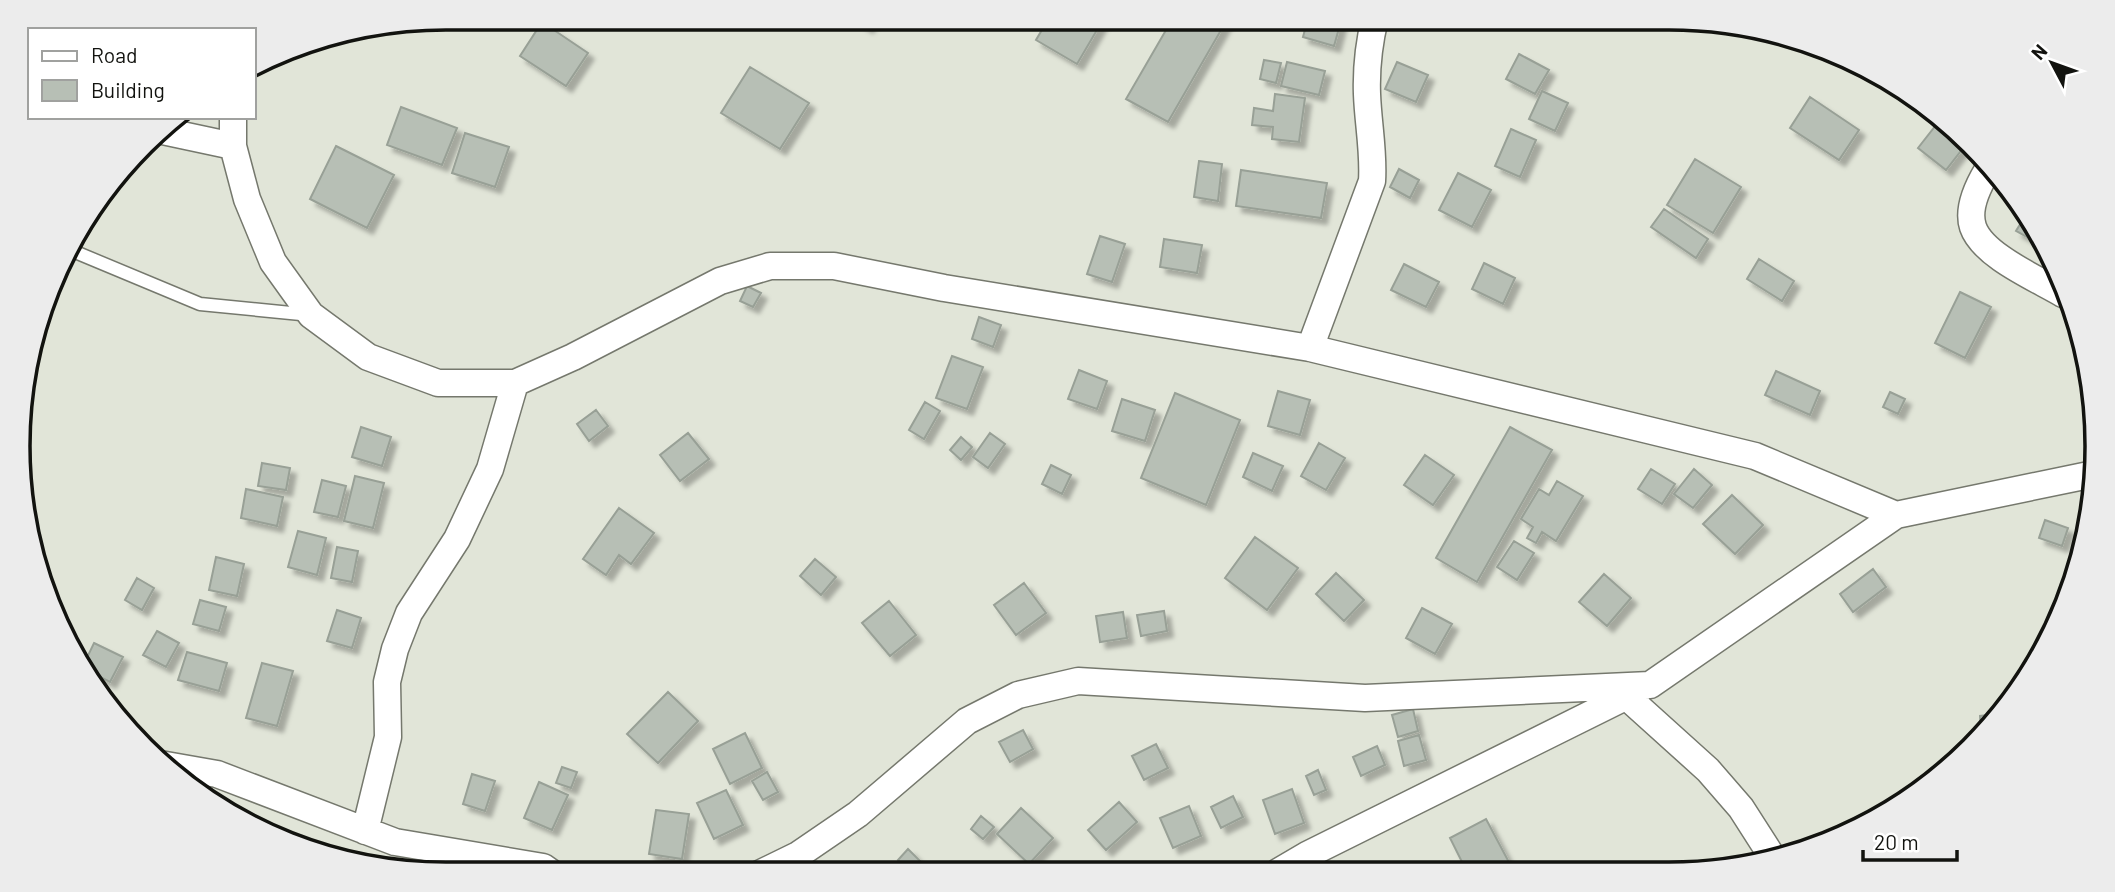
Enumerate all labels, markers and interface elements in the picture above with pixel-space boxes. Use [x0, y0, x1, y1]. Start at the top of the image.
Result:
legend [28, 28, 256, 119]
north arrow [2017, 28, 2087, 98]
text: N [2026, 39, 2052, 64]
text: Road [91, 42, 137, 67]
text: Building [91, 77, 165, 102]
scale bar [1863, 818, 1958, 862]
text: 20 m [1874, 829, 1919, 854]

